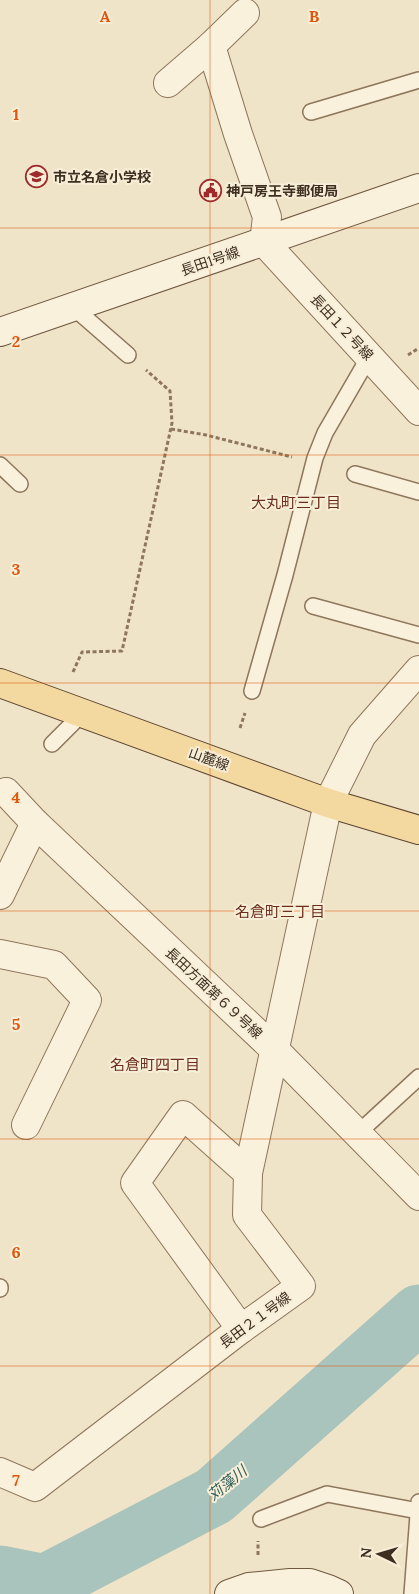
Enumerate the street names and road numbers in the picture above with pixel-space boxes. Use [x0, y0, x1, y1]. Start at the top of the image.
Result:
street label: 長田1号線 [178, 243, 242, 279]
street label: 長田１２号線 [307, 290, 377, 364]
street label: 山麓線 [186, 743, 232, 775]
street label: 長田方面第６９号線 [162, 943, 266, 1043]
street label: 長田２１号線 [216, 1288, 294, 1352]

